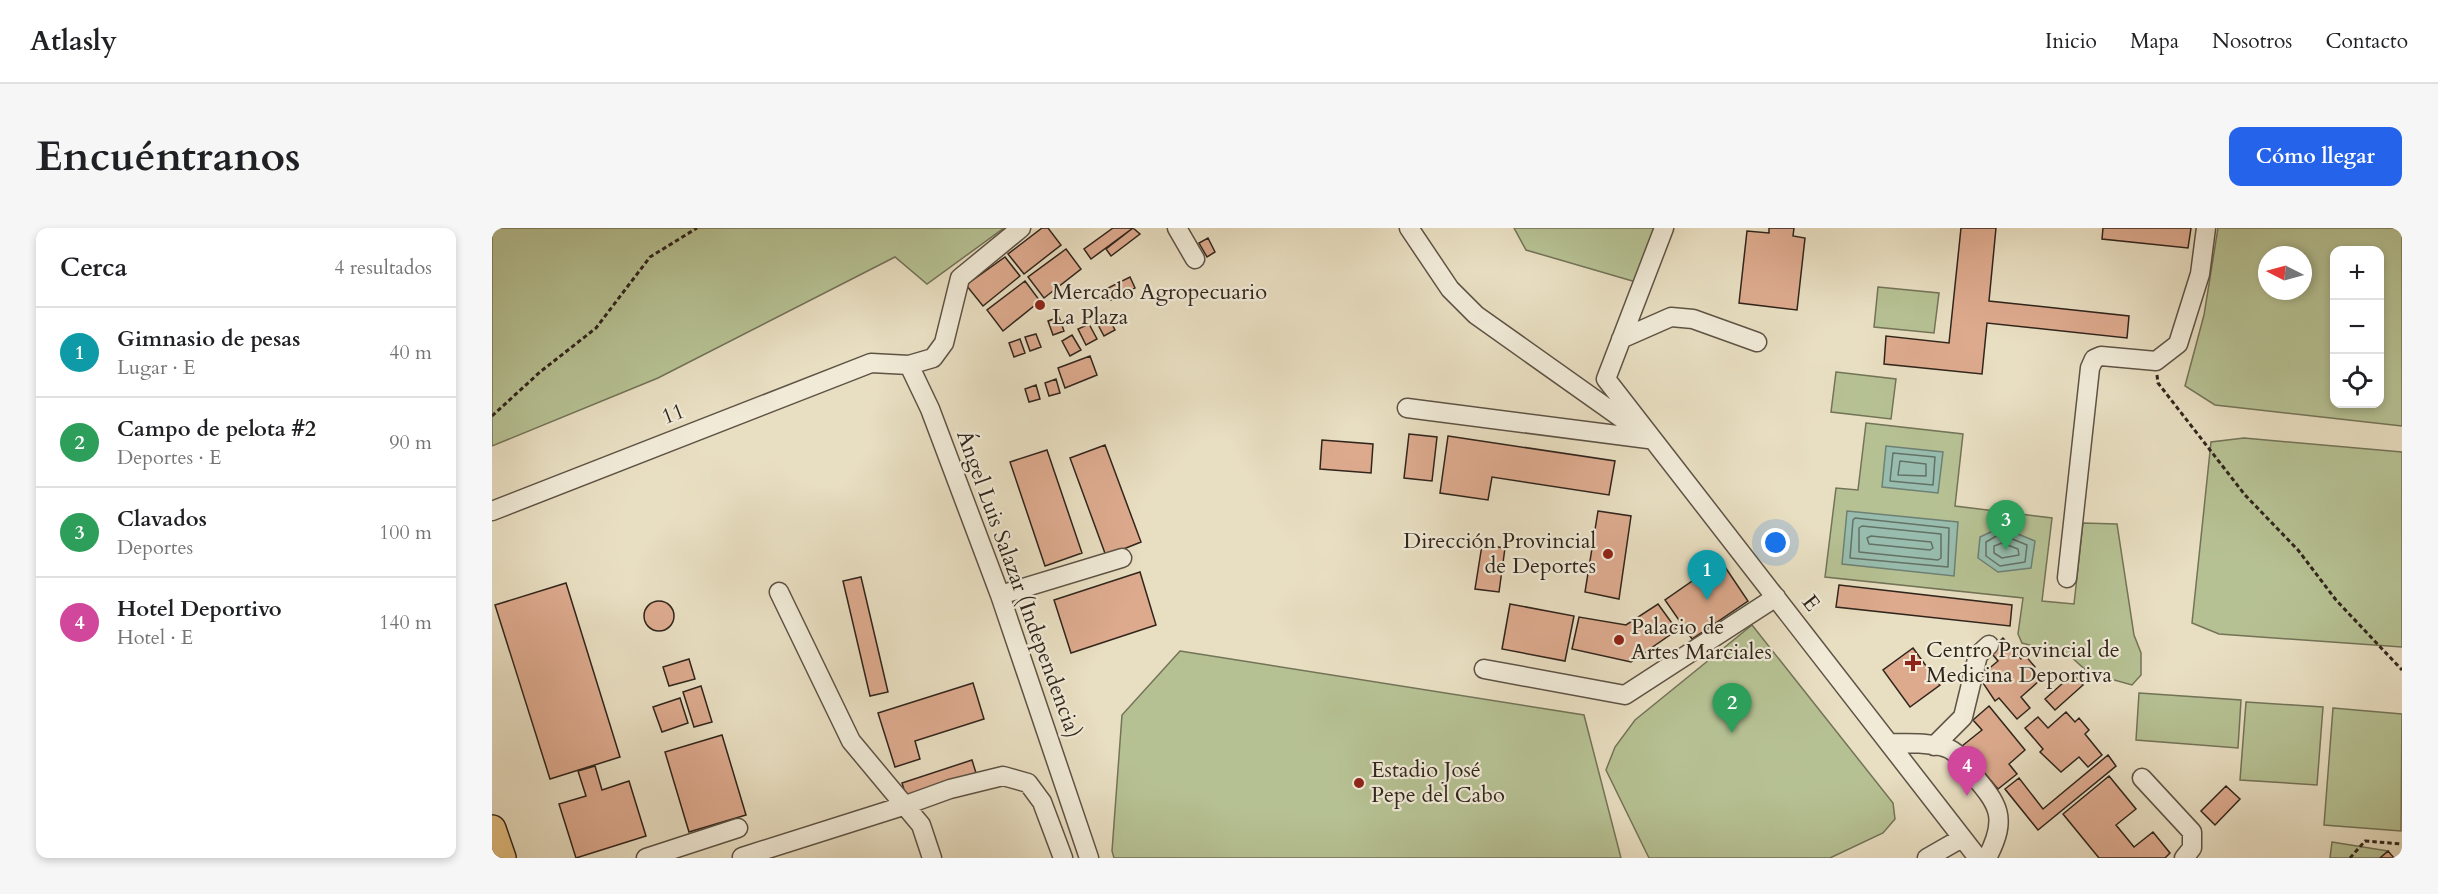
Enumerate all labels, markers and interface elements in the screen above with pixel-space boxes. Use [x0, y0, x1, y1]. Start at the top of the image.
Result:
text: Atlasly [30, 22, 117, 60]
text: Inicio [2045, 27, 2097, 56]
text: Mapa [2130, 27, 2179, 56]
text: Nosotros [2212, 27, 2292, 56]
text: Contacto [2325, 27, 2408, 56]
button: Cómo llegar [2229, 127, 2402, 186]
text: Encuéntranos [36, 128, 301, 185]
north arrow [2258, 246, 2312, 300]
map controls [2330, 246, 2384, 408]
button: + [2330, 246, 2384, 300]
text: Cerca [60, 250, 127, 285]
text: 4 resultados [334, 254, 432, 281]
place label: Mercado Agropecuario La Plaza [1052, 277, 1267, 332]
marker: Mercado Agropecuario La Plaza [1033, 298, 1047, 312]
button: − [2330, 300, 2384, 354]
text: Gimnasio de pesas [117, 324, 300, 354]
text: 1 [74, 339, 85, 366]
text: 40 m [389, 339, 432, 366]
text: Lugar · E [117, 354, 195, 381]
button: locate [2330, 354, 2384, 408]
street label: 11 [657, 396, 689, 432]
text: Campo de pelota #2 [117, 414, 316, 444]
street label: Ángel Luis Salazar (Independencia) [949, 426, 1089, 742]
text: 2 [74, 429, 85, 456]
text: 90 m [389, 429, 432, 456]
text: Deportes · E [117, 444, 221, 471]
pin: 3 [1986, 500, 2026, 550]
text: Clavados [117, 504, 207, 534]
text: 3 [74, 519, 85, 546]
text: 100 m [379, 519, 432, 546]
place label: Dirección Provincial de Deportes [1403, 526, 1596, 581]
your location [1761, 528, 1790, 557]
text: Deportes [117, 534, 193, 561]
marker: Dirección Provincial de Deportes [1601, 547, 1615, 561]
pin: 1 [1688, 550, 1726, 600]
street label: E [1795, 588, 1827, 618]
text: Hotel Deportivo [117, 594, 282, 624]
text: 4 [74, 609, 85, 636]
text: 140 m [379, 609, 432, 636]
place label: Palacio de Artes Marciales [1631, 612, 1772, 667]
text: Hotel · E [117, 624, 193, 651]
marker: Palacio de Artes Marciales [1612, 633, 1626, 647]
place label: Centro Provincial de Medicina Deportiva [1926, 635, 2120, 690]
marker: Centro Provincial de Medicina Deportiva [1904, 654, 1922, 672]
pin: 2 [1712, 684, 1752, 733]
pin: 4 [1948, 746, 1986, 796]
place label: Estadio José Pepe del Cabo [1371, 755, 1505, 810]
marker: Estadio José Pepe del Cabo [1352, 776, 1366, 790]

